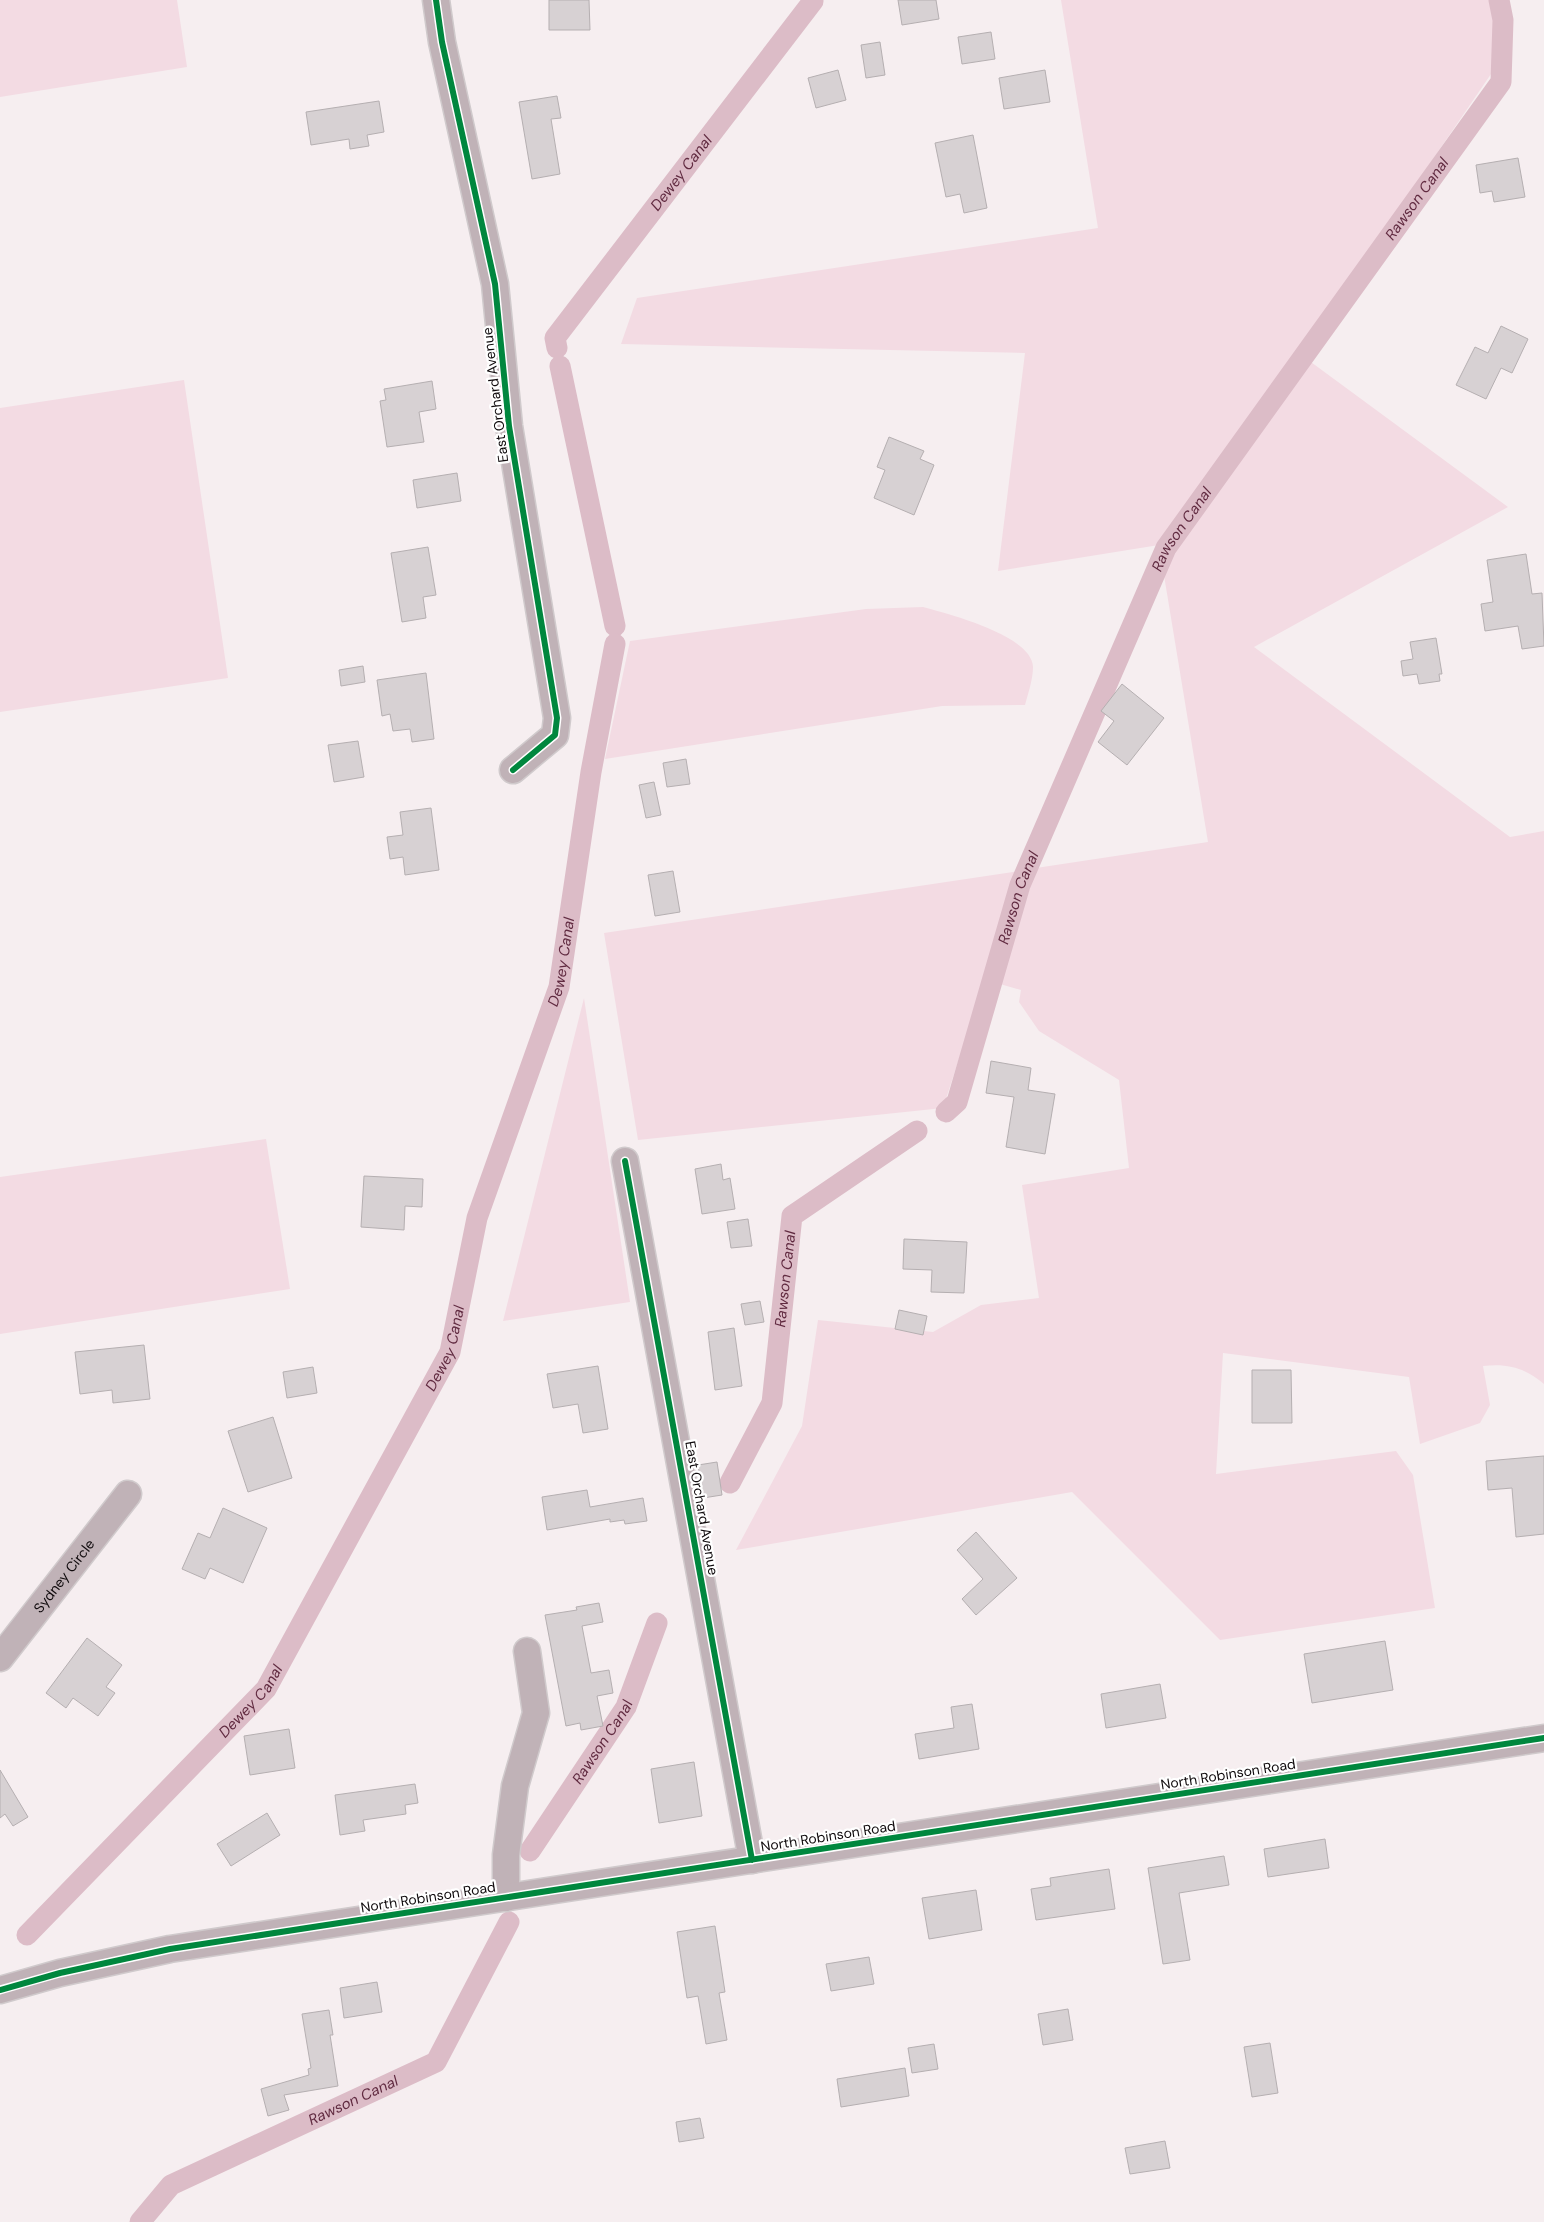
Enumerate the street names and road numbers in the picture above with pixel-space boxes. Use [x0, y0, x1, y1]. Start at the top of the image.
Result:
street label: East Orchard Avenue [478, 326, 512, 464]
street label: East Orchard Avenue [681, 1440, 723, 1577]
street label: Sydney Circle [30, 1535, 98, 1617]
street label: North Robinson Road [1159, 1754, 1297, 1794]
street label: North Robinson Road [759, 1816, 897, 1856]
street label: North Robinson Road [359, 1877, 497, 1917]

